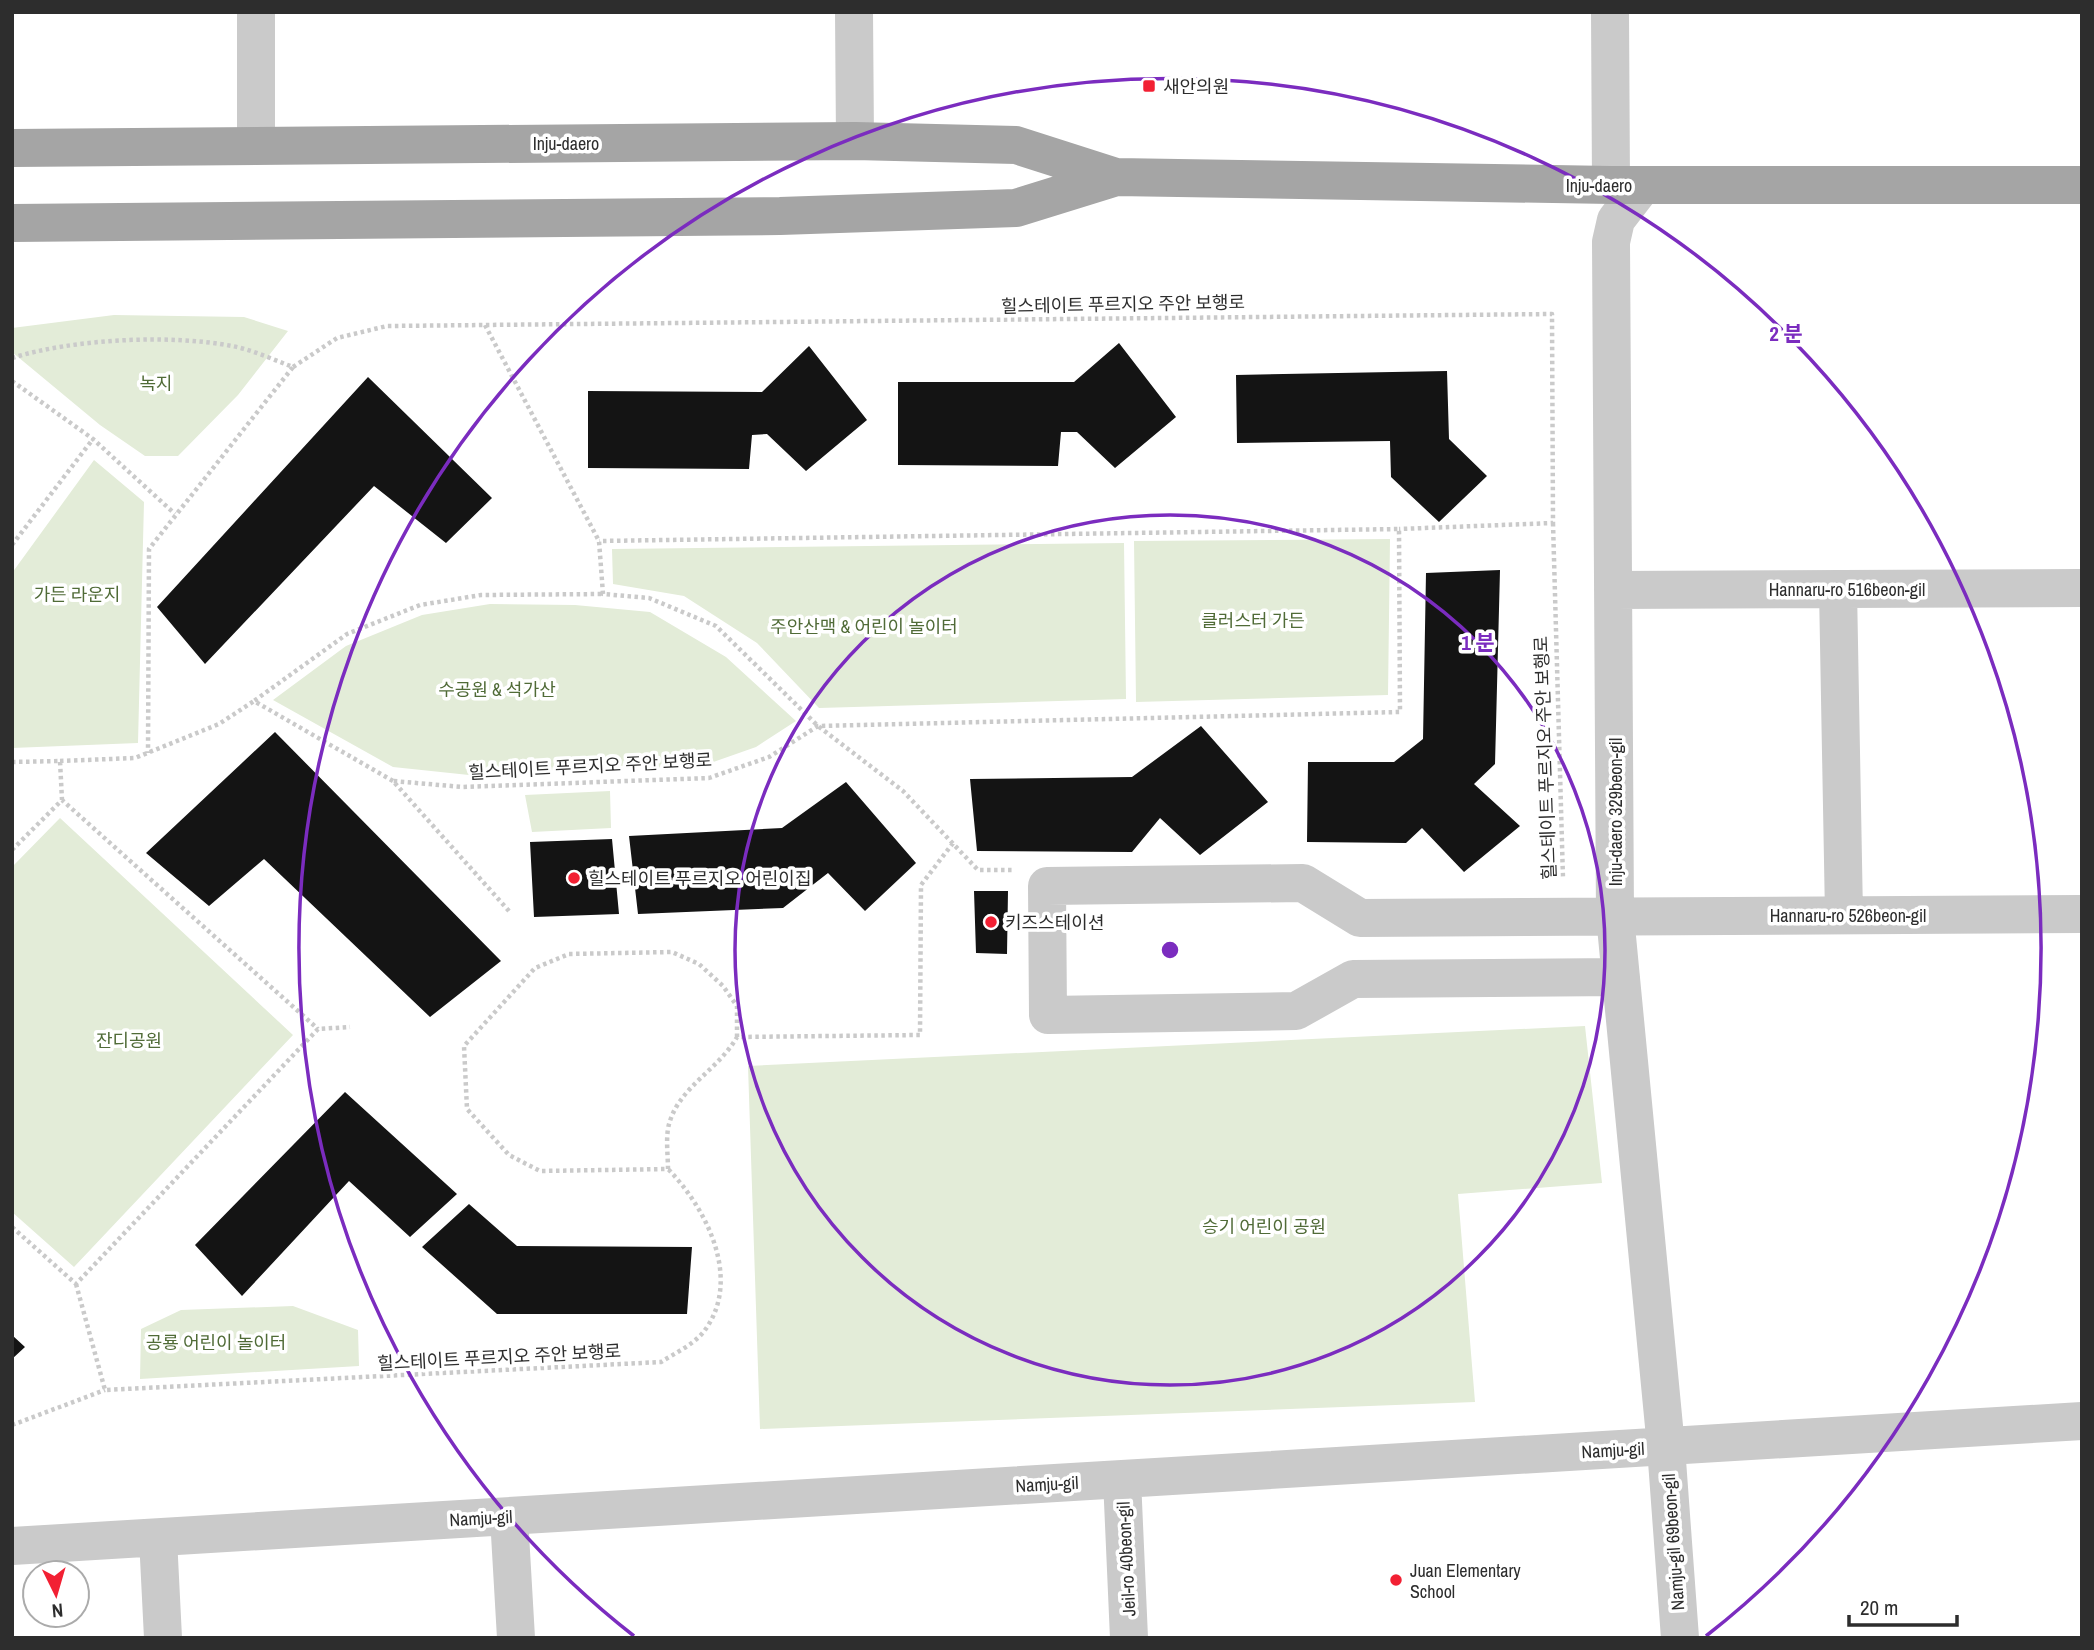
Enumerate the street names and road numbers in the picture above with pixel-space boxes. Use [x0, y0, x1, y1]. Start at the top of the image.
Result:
street label: Inju-daero [533, 131, 599, 156]
street label: Inju-daero [1566, 173, 1632, 198]
street label: 힐스테이트 푸르지오 주안 보행로 [1001, 289, 1245, 319]
street label: Hannaru-ro 516beon-gil [1769, 577, 1925, 602]
street label: 힐스테이트 푸르지오 주안 보행로 [1528, 636, 1562, 880]
street label: Inju-daero 329beon-gil [1603, 738, 1628, 886]
street label: 힐스테이트 푸르지오 주안 보행로 [467, 747, 713, 785]
street label: Hannaru-ro 526beon-gil [1770, 903, 1926, 928]
street label: 힐스테이트 푸르지오 주안 보행로 [376, 1338, 622, 1376]
street label: Namju-gil [1581, 1436, 1645, 1464]
street label: Namju-gil [1015, 1470, 1079, 1498]
street label: Namju-gil 69beon-gil [1656, 1473, 1690, 1611]
street label: Jeil-ro 40beon-gil [1111, 1501, 1141, 1617]
street label: Namju-gil [449, 1504, 513, 1532]

